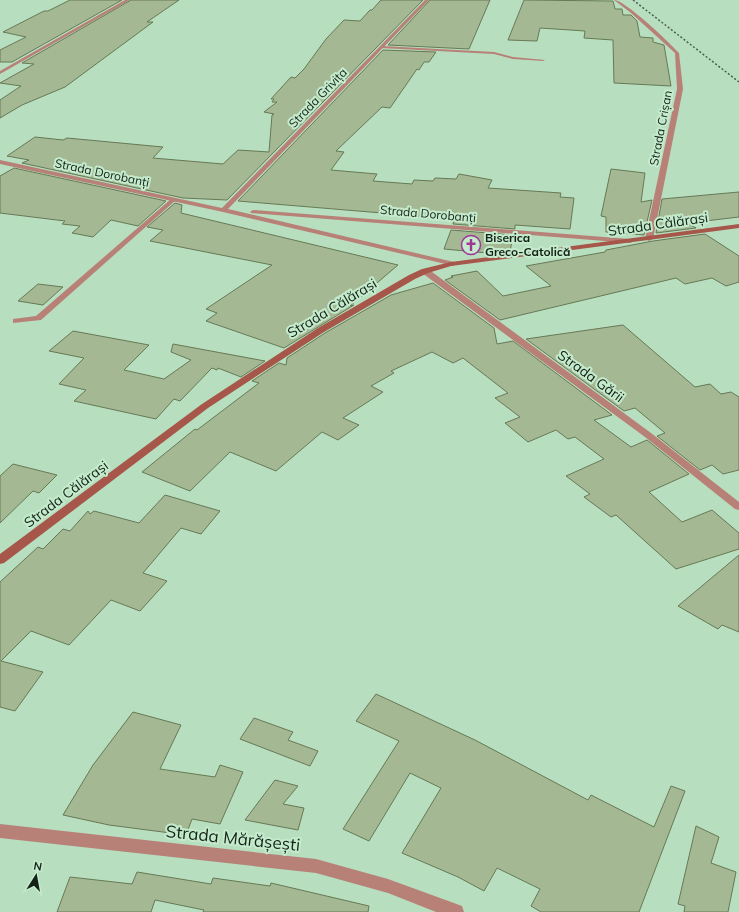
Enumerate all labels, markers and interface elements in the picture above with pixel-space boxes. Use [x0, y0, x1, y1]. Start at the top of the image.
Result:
street label: Strada Grivița [285, 65, 351, 131]
street label: Strada Crișan [646, 89, 676, 167]
street label: Strada Dorobanți [53, 155, 151, 191]
street label: Strada Dorobanți [379, 202, 477, 226]
street label: Strada Călărași [607, 208, 709, 240]
place label: Biserica Greco-Catolică [485, 230, 570, 259]
church icon: Biserica Greco-Catolică [460, 234, 482, 256]
street label: Strada Călărași [284, 274, 380, 342]
street label: Strada Gării [554, 346, 628, 406]
street label: Strada Călărași [20, 456, 112, 532]
street label: Strada Mărășești [165, 820, 301, 856]
north arrow [16, 856, 56, 896]
text: N [32, 859, 43, 874]

